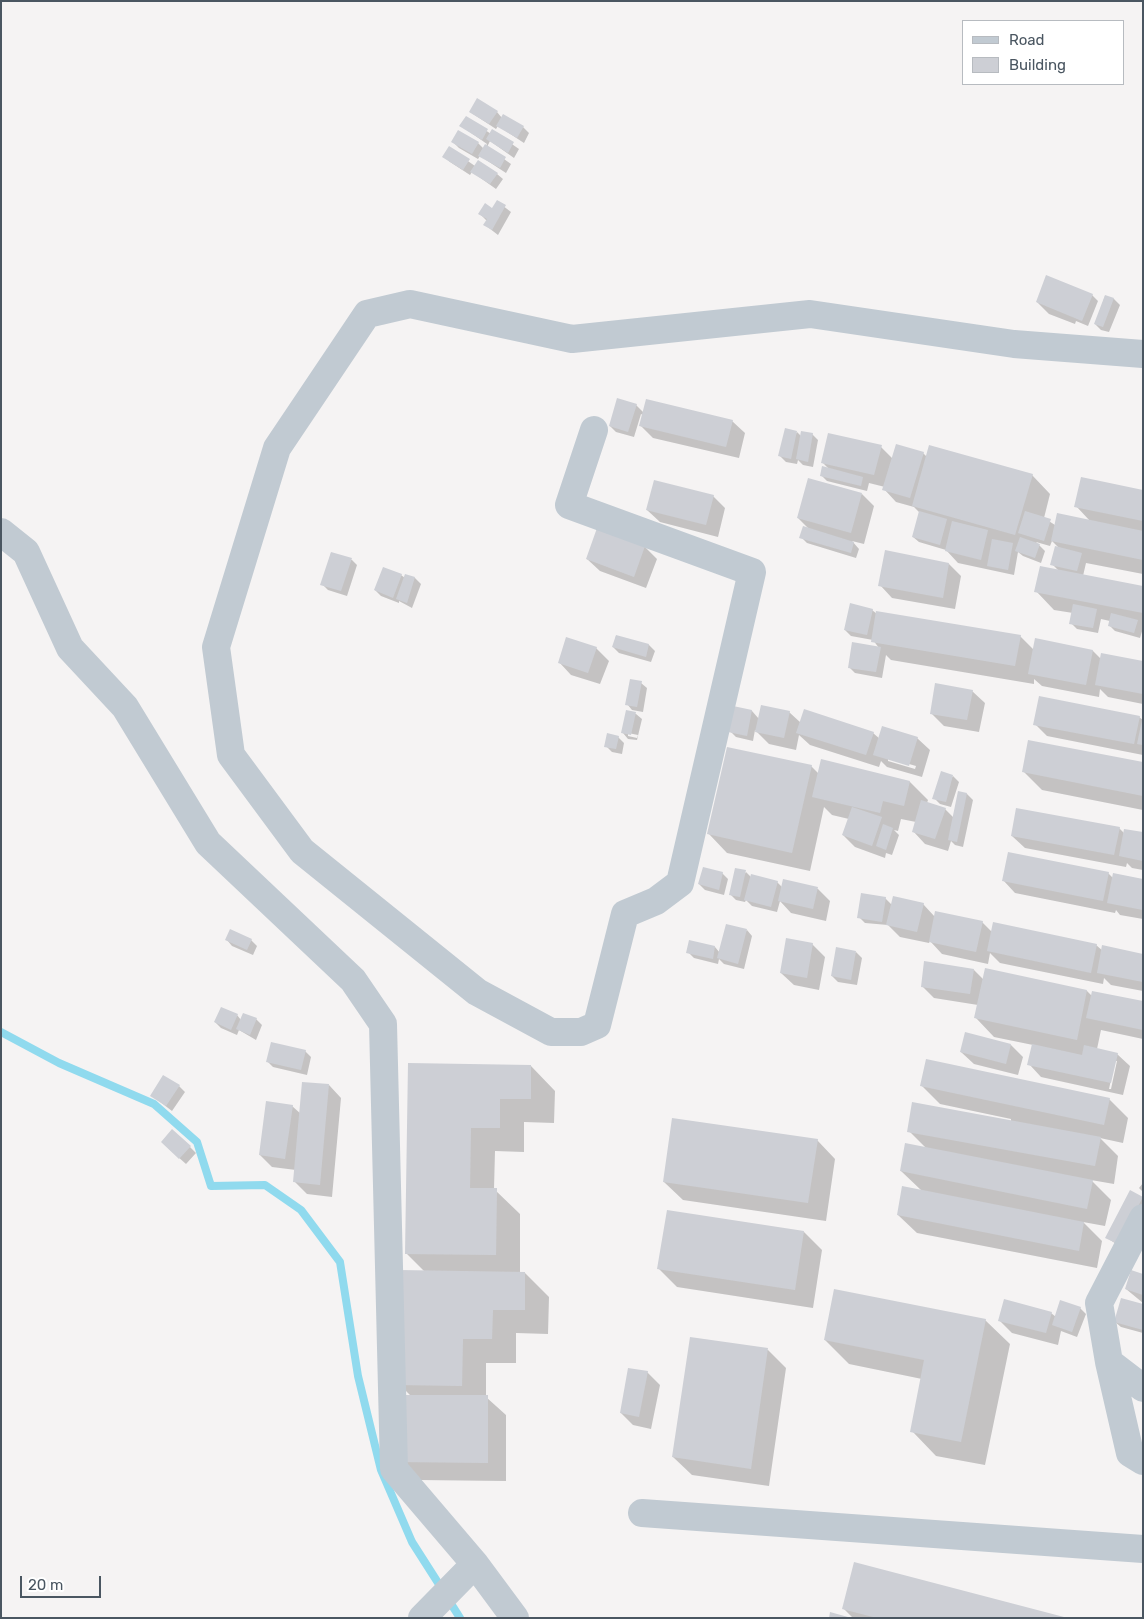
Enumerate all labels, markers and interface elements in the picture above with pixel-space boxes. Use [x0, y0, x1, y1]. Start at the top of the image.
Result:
legend [962, 20, 1124, 85]
text: Road [1009, 31, 1045, 49]
text: Building [1009, 56, 1066, 74]
scale bar [22, 1566, 104, 1598]
text: 20 m [28, 1576, 63, 1594]

